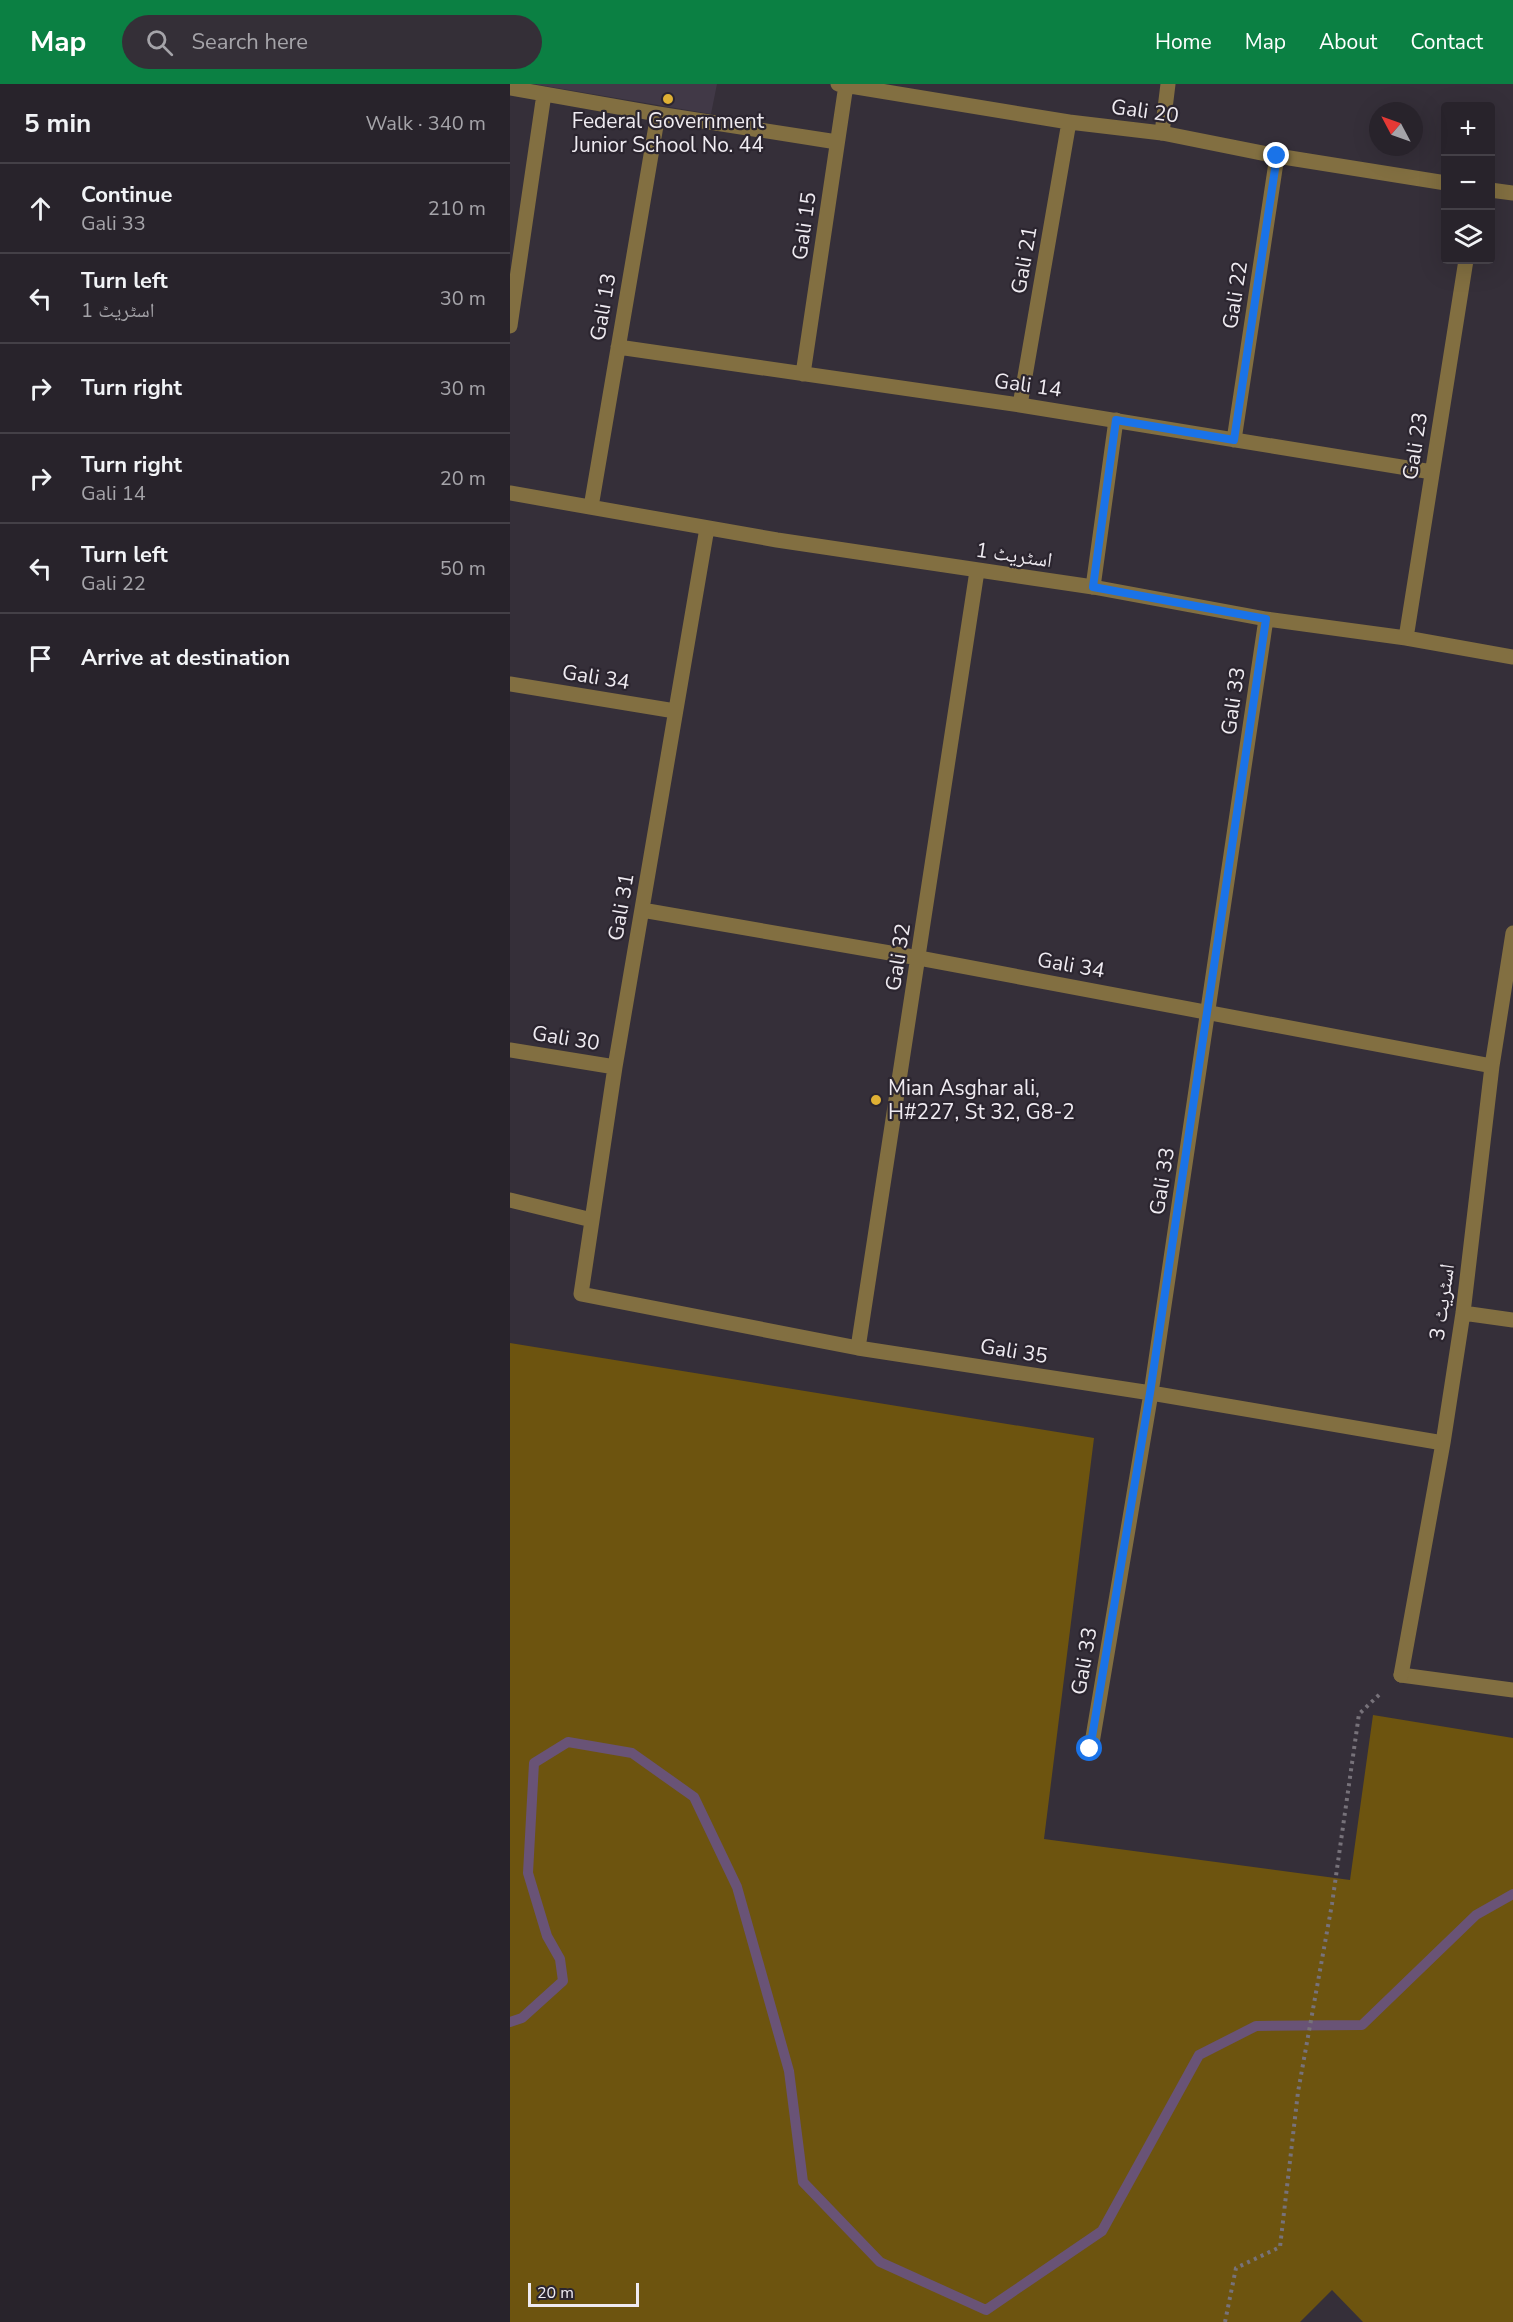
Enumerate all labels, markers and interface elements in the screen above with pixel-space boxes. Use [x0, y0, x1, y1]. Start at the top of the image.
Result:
search box [122, 15, 542, 69]
text: Map [30, 23, 86, 61]
icon: search [143, 26, 176, 59]
text: Search here [191, 27, 308, 57]
text: Home [1155, 28, 1212, 56]
text: Map [1245, 28, 1286, 56]
text: About [1319, 28, 1377, 56]
text: Contact [1410, 28, 1483, 56]
marker: Federal Government Junior School No. 44 [661, 92, 675, 106]
street label: Gali 20 [1109, 92, 1181, 130]
north arrow [1369, 102, 1423, 156]
map controls [1441, 102, 1495, 264]
button: + [1441, 102, 1495, 156]
text: 5 min [24, 106, 91, 141]
place label: Federal Government Junior School No. 44 [571, 107, 765, 159]
text: Walk · 340 m [366, 110, 486, 137]
route end [1263, 142, 1289, 168]
button: − [1441, 156, 1495, 210]
text: Continue [81, 180, 172, 210]
street label: Gali 15 [785, 190, 823, 262]
icon: ahead [24, 192, 57, 225]
text: 210 m [428, 195, 486, 222]
text: Gali 33 [81, 210, 146, 237]
button: layers [1441, 210, 1495, 264]
street label: Gali 21 [1004, 224, 1044, 296]
street label: Gali 22 [1216, 259, 1254, 331]
text: Turn left [81, 266, 168, 296]
street label: Gali 13 [583, 271, 623, 343]
icon: left [24, 282, 57, 315]
text: 30 m [440, 285, 486, 312]
text: اسٹریٹ 1 [81, 297, 155, 324]
street label: Gali 14 [992, 366, 1064, 404]
icon: right [24, 372, 57, 405]
text: Turn right [81, 373, 182, 403]
text: 30 m [440, 375, 486, 402]
street label: Gali 23 [1396, 410, 1434, 482]
text: Turn right [81, 450, 182, 480]
icon: right [24, 462, 57, 495]
text: 20 m [440, 465, 486, 492]
text: Gali 14 [81, 480, 146, 507]
street label: اسٹریٹ 1 [974, 536, 1054, 574]
text: Turn left [81, 540, 168, 570]
icon: left [24, 552, 57, 585]
text: 50 m [440, 555, 486, 582]
text: Gali 22 [81, 570, 146, 597]
icon: arrive [24, 642, 57, 675]
text: Arrive at destination [81, 643, 290, 673]
street label: Gali 34 [560, 658, 632, 696]
street label: Gali 33 [1214, 665, 1252, 737]
street label: Gali 31 [601, 871, 641, 943]
street label: Gali 32 [879, 921, 917, 993]
street label: Gali 34 [1035, 945, 1107, 985]
street label: Gali 30 [530, 1019, 602, 1057]
place label: Mian Asghar ali, H#227, St 32, G8-2 [888, 1074, 1075, 1126]
marker: Mian Asghar ali, H#227, St 32, G8-2 [869, 1093, 883, 1107]
street label: Gali 33 [1143, 1145, 1181, 1217]
street label: اسٹریٹ 3 [1423, 1262, 1461, 1342]
street label: Gali 35 [978, 1332, 1050, 1370]
street label: Gali 33 [1064, 1625, 1104, 1697]
route start [1076, 1735, 1102, 1761]
scale bar [528, 2280, 639, 2308]
text: 20 m [537, 2282, 574, 2304]

